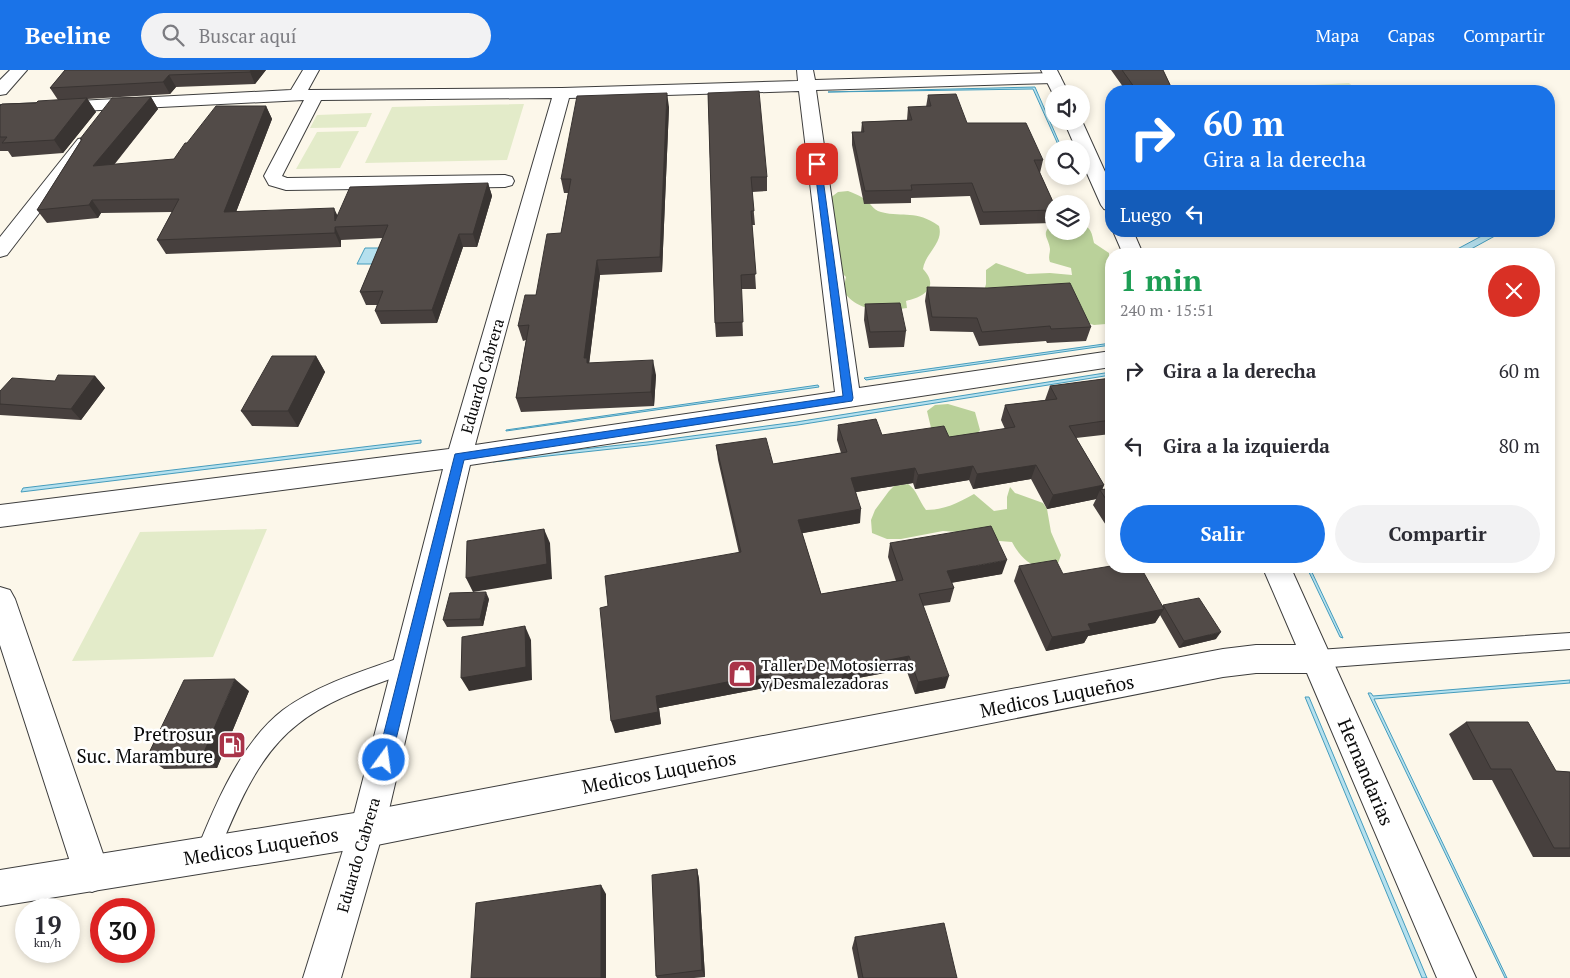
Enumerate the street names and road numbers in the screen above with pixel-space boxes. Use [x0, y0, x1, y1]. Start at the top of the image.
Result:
street label: Eduardo Cabrera [455, 316, 509, 436]
street label: Medicos Luqueños [978, 668, 1136, 723]
street label: Hernandarias [1333, 715, 1400, 829]
street label: Medicos Luqueños [580, 744, 738, 799]
street label: Eduardo Cabrera [331, 795, 385, 915]
street label: Medicos Luqueños [182, 821, 340, 870]

